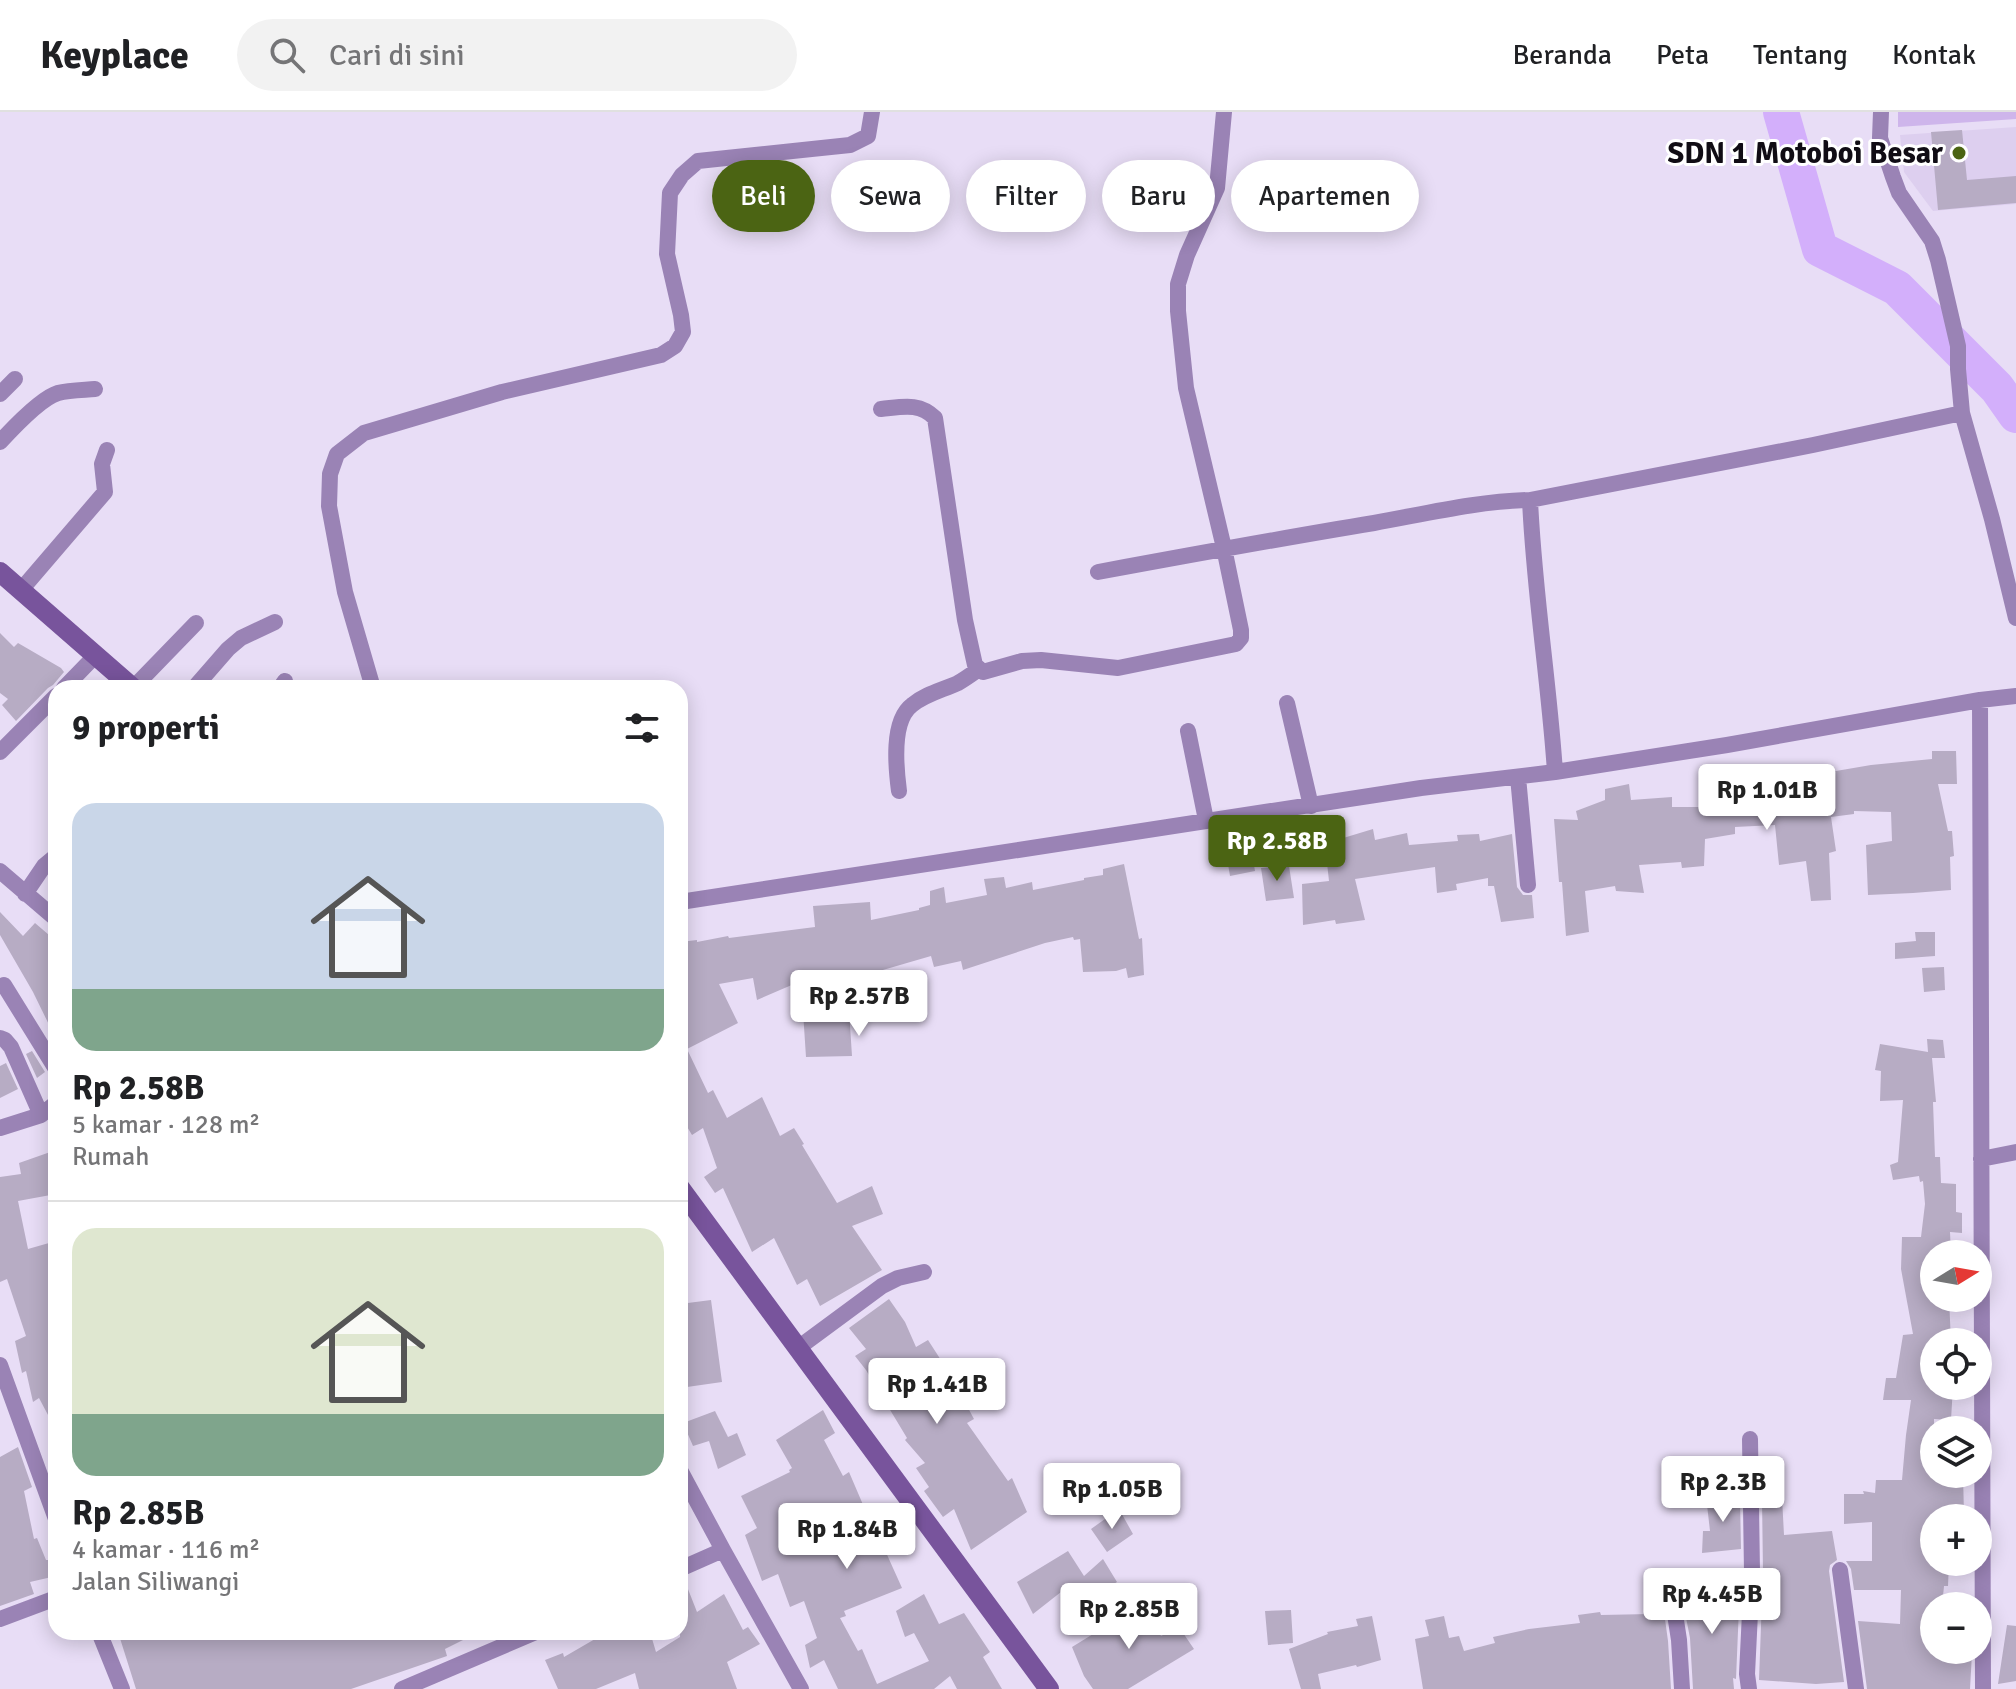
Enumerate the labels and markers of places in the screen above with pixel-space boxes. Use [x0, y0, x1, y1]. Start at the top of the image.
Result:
place label: SDN 1 Motoboi Besar [1668, 135, 1943, 172]
marker: SDN 1 Motoboi Besar [1950, 144, 1968, 162]
pin: Rp 1.01B [1684, 764, 1850, 832]
pin: Rp 2.58B [1194, 815, 1360, 883]
pin: Rp 2.57B [776, 970, 942, 1038]
pin: Rp 1.41B [854, 1358, 1020, 1426]
pin: Rp 2.3B [1649, 1456, 1797, 1524]
pin: Rp 1.05B [1029, 1463, 1195, 1531]
pin: Rp 1.84B [764, 1503, 930, 1571]
pin: Rp 4.45B [1629, 1568, 1795, 1636]
pin: Rp 2.85B [1046, 1583, 1212, 1651]

